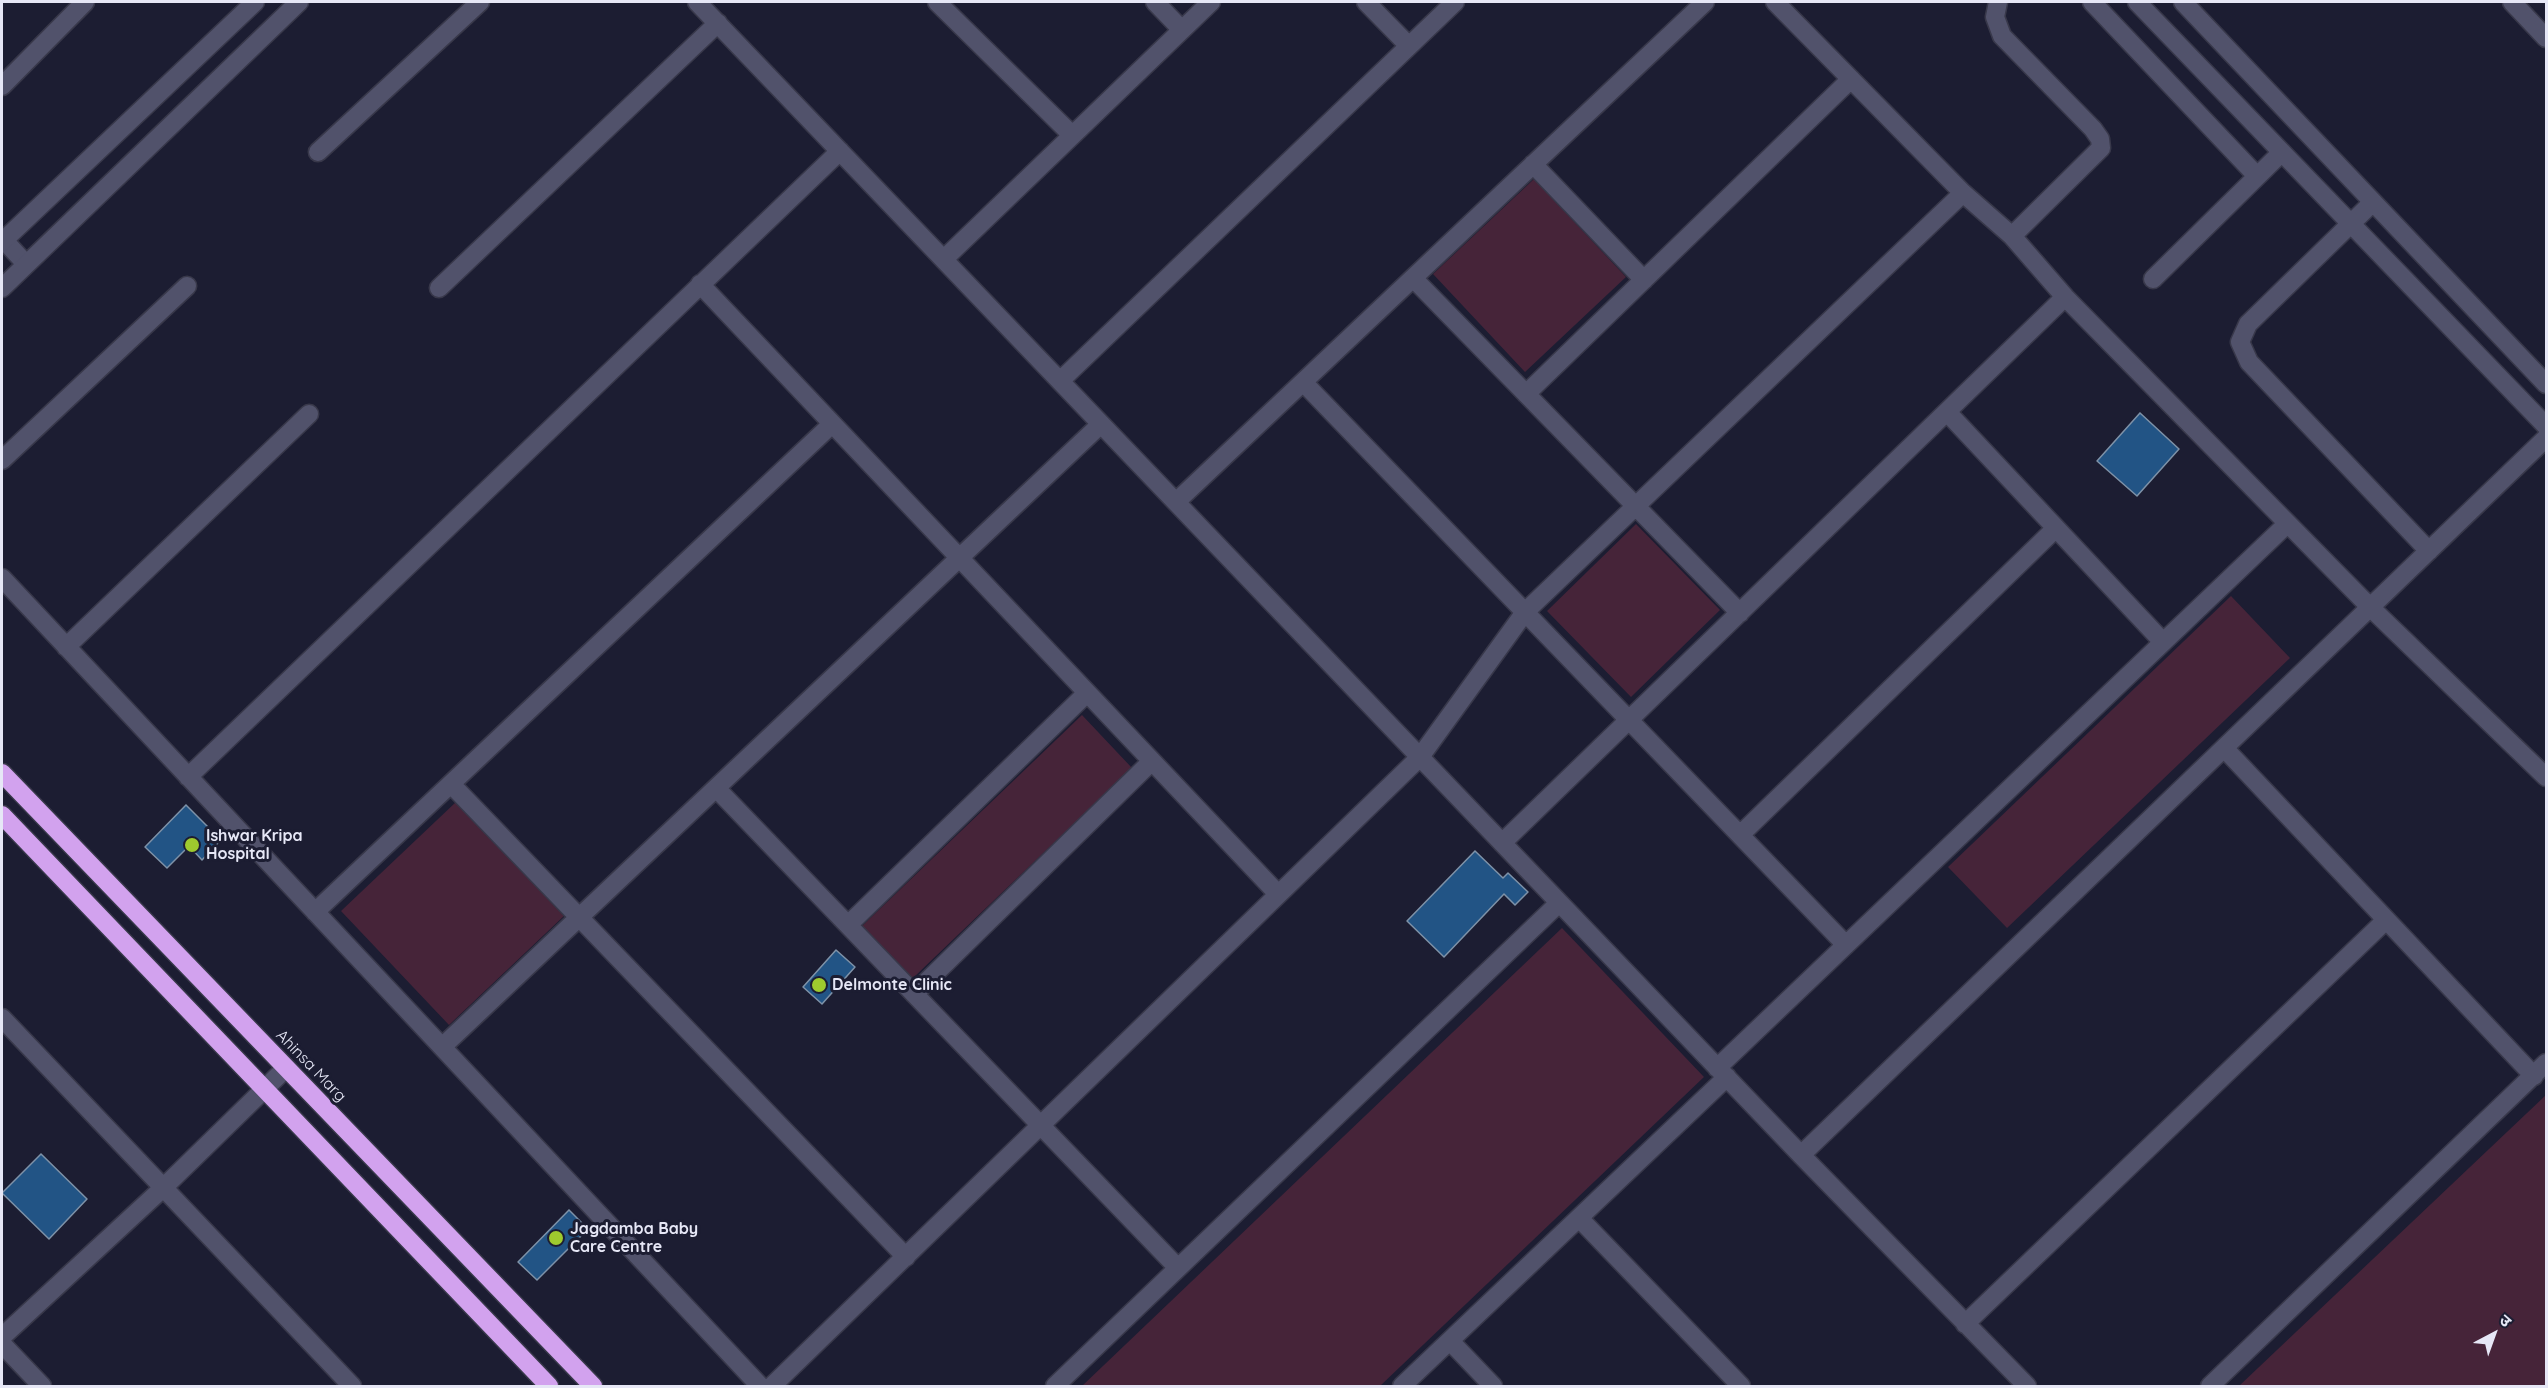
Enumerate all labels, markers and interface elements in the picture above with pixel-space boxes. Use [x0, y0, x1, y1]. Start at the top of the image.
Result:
place label: Ishwar Kripa Hospital [206, 826, 302, 864]
marker: Ishwar Kripa Hospital [183, 836, 201, 854]
place label: Delmonte Clinic [832, 975, 952, 995]
marker: Delmonte Clinic [810, 976, 828, 994]
street label: Ahinsa Marg [272, 1026, 350, 1106]
place label: Jagdamba Baby Care Centre [570, 1219, 698, 1257]
marker: Jagdamba Baby Care Centre [547, 1229, 565, 1247]
north arrow [2464, 1304, 2524, 1364]
text: उ [2496, 1310, 2516, 1331]

